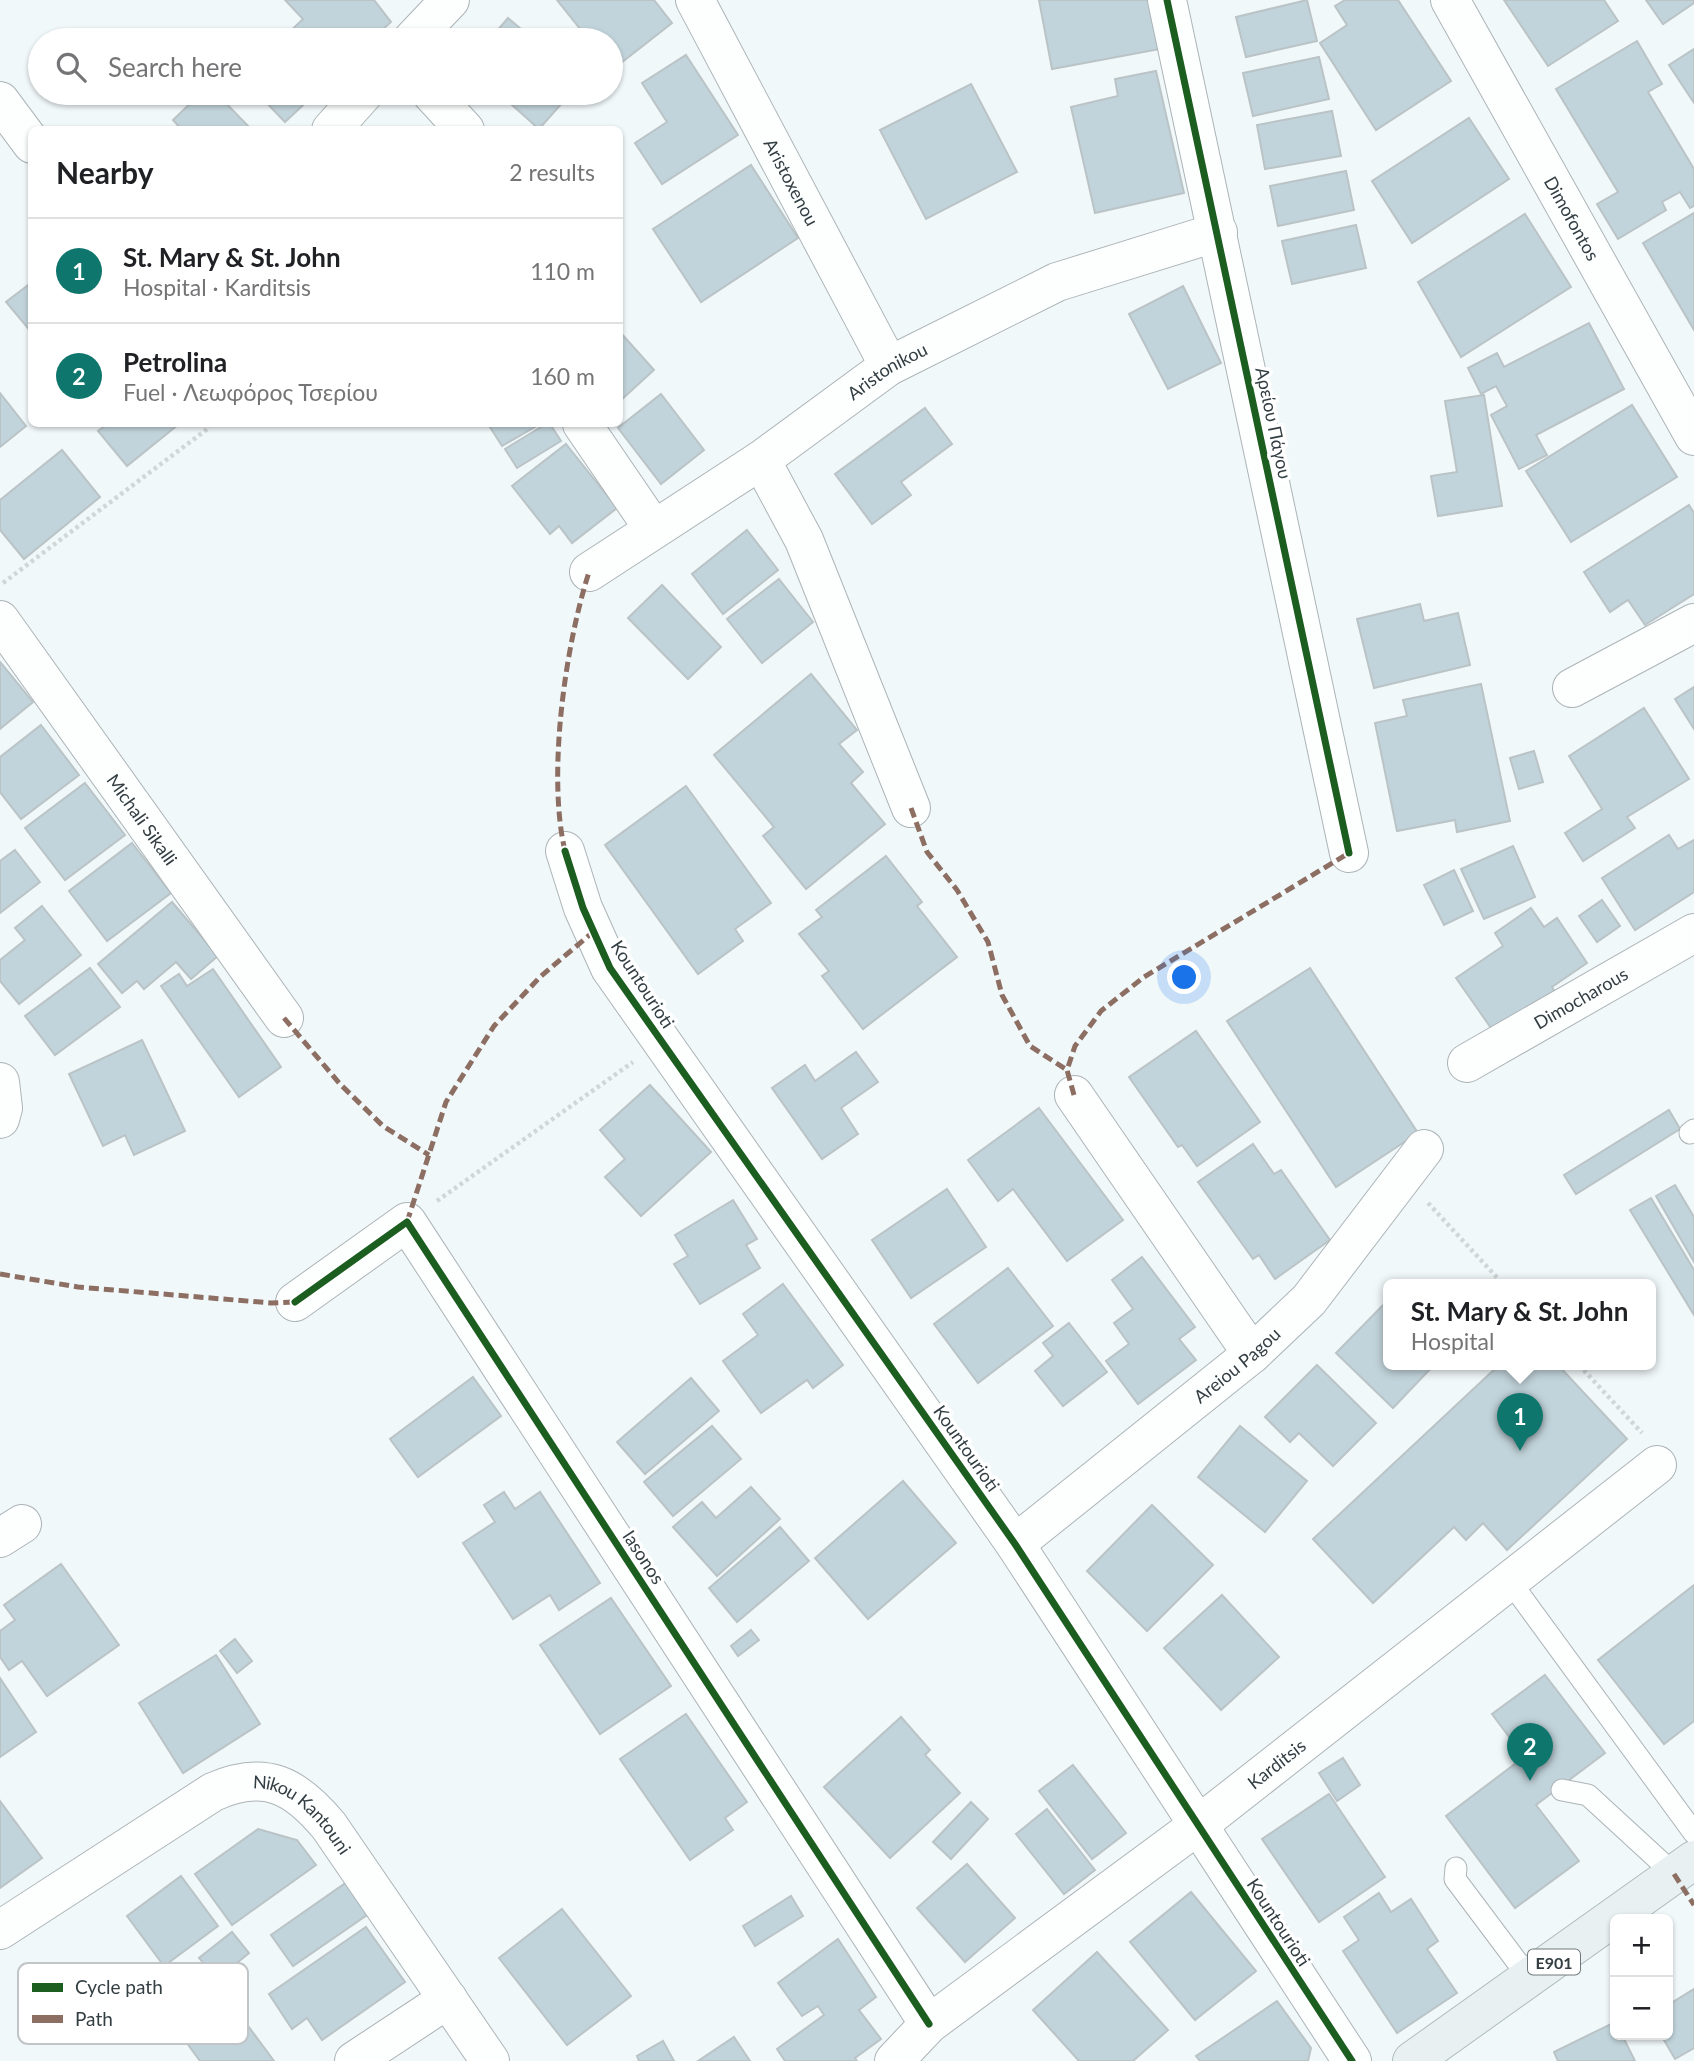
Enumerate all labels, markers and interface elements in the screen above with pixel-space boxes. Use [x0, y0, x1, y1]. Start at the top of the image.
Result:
search box [28, 28, 623, 105]
icon: search [52, 48, 90, 86]
text: Search here [108, 51, 242, 83]
street label: Aristoxenou [759, 135, 824, 229]
text: Nearby [56, 154, 154, 190]
text: 2 results [509, 158, 595, 186]
street label: Dimofontos [1540, 172, 1605, 264]
text: St. Mary & St. John [123, 241, 341, 273]
text: 1 [72, 257, 86, 285]
text: 110 m [530, 257, 595, 285]
text: Hospital · Karditsis [123, 273, 311, 301]
street label: Aristonikou [843, 338, 931, 404]
text: Petrolina [123, 346, 227, 378]
text: 2 [72, 362, 86, 390]
text: 160 m [530, 362, 595, 390]
street label: Αρείου Πάγου [1251, 365, 1297, 481]
text: Fuel · Λεωφόρος Τσερίου [123, 378, 378, 406]
street label: Michali Sikalli [102, 770, 182, 869]
street label: Kountourioti [607, 936, 679, 1032]
your location [1167, 960, 1201, 994]
street label: Dimocharous [1530, 962, 1632, 1033]
popup [1383, 1279, 1656, 1370]
text: St. Mary & St. John [1411, 1295, 1628, 1327]
street label: Areiou Pagou [1189, 1322, 1284, 1407]
text: Hospital [1411, 1327, 1494, 1355]
pin: 1 [1497, 1393, 1543, 1451]
street label: Kountourioti [929, 1401, 1005, 1495]
street label: Iasonos [618, 1526, 670, 1588]
pin: 2 [1507, 1723, 1553, 1781]
street label: Karditsis [1243, 1734, 1310, 1793]
street label: Nikou Kantouni [252, 1770, 356, 1858]
street label: Kountourioti [1243, 1874, 1315, 1970]
map controls [1610, 1914, 1673, 2040]
button: + [1610, 1914, 1673, 1977]
road number: E901 [1528, 1950, 1580, 1974]
legend [18, 1963, 248, 2044]
text: Cycle path [75, 1975, 163, 1998]
button: − [1610, 1977, 1673, 2040]
text: Path [75, 2007, 113, 2030]

